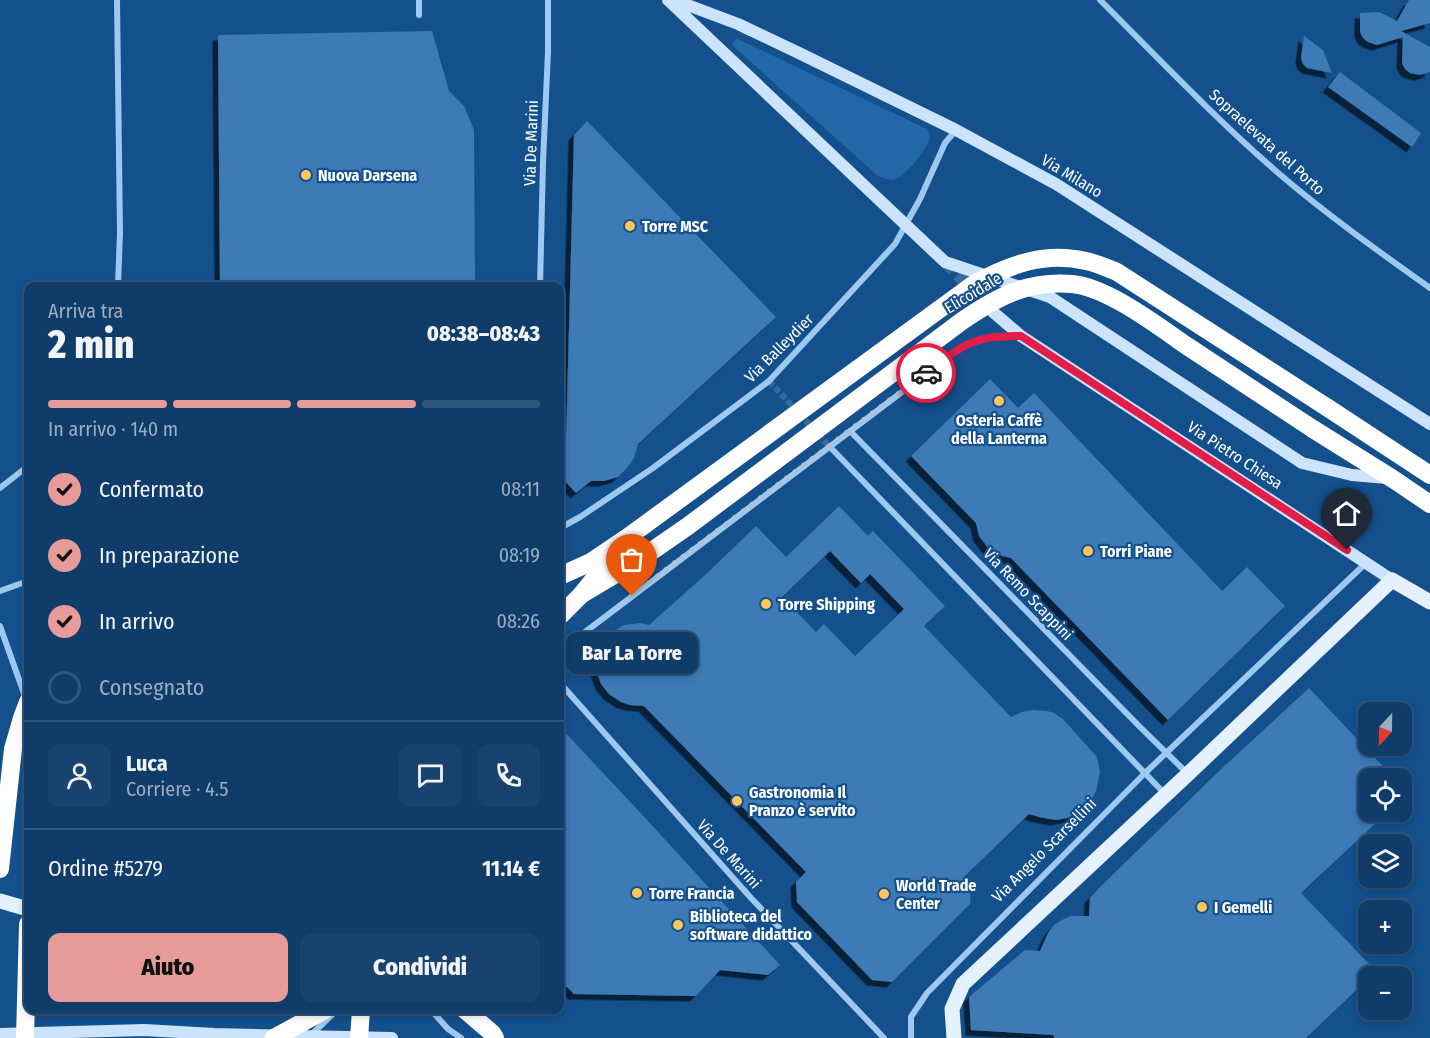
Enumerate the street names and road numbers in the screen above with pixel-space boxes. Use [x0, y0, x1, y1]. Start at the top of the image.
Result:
street label: Sopraelevata del Porto [1205, 85, 1329, 199]
street label: Via De Marini [520, 100, 542, 186]
street label: Via Milano [1038, 150, 1106, 202]
street label: Elicoidale [941, 269, 1005, 317]
street label: Via Balleydier [741, 309, 818, 386]
street label: Via Pietro Chiesa [1184, 417, 1286, 493]
street label: Via Remo Scappini [979, 544, 1077, 644]
street label: Via Angelo Scarsellini [988, 794, 1100, 906]
street label: Via De Marini [693, 816, 765, 892]

